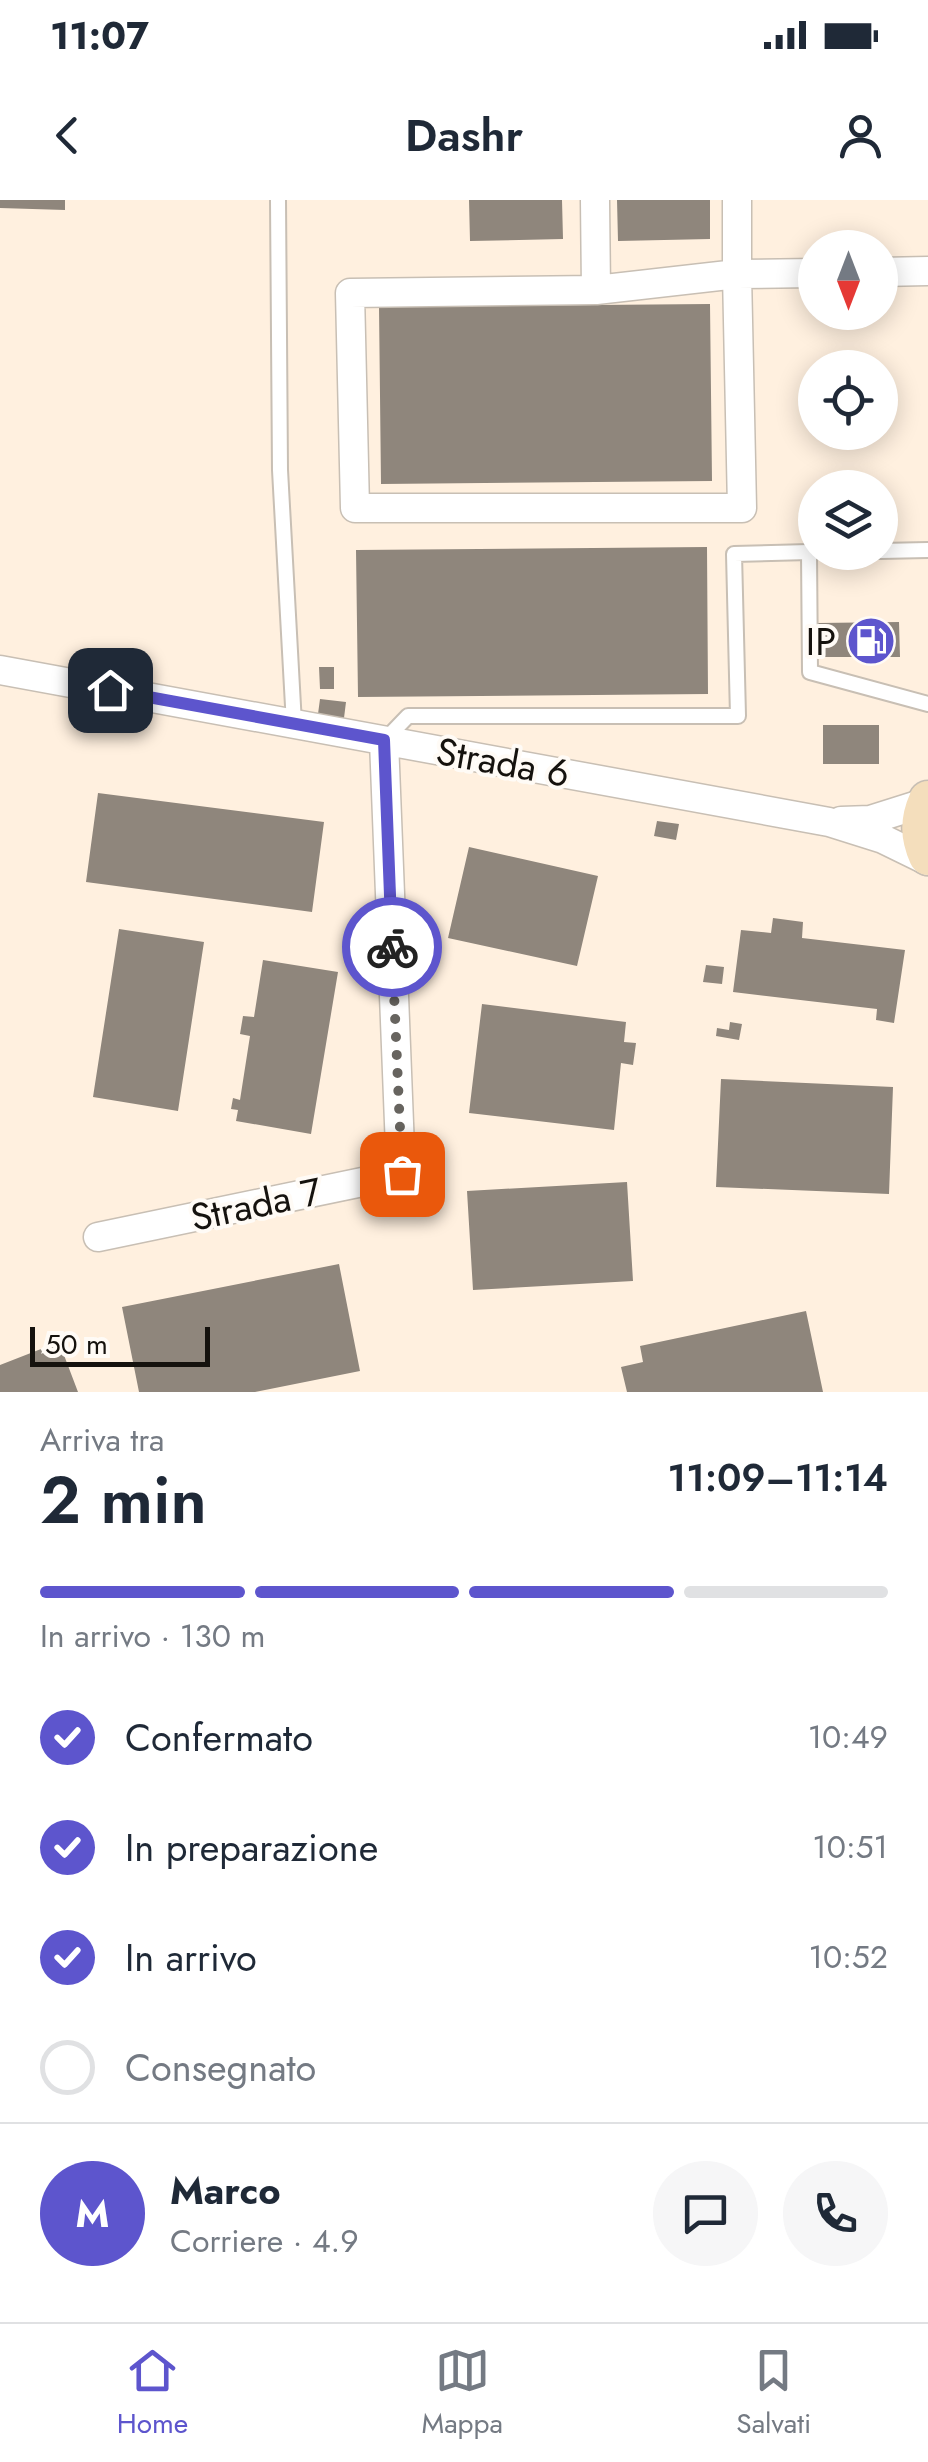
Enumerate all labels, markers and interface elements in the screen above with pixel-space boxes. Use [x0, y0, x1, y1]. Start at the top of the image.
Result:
text: 11:07 [50, 8, 149, 63]
text: Dashr [405, 103, 523, 168]
icon: back [40, 108, 95, 163]
icon: person [833, 108, 888, 163]
north arrow [798, 230, 898, 330]
map controls [798, 230, 898, 570]
button: locate [798, 350, 898, 450]
button: layers [798, 470, 898, 570]
place label: IP [806, 614, 836, 669]
fuel station icon: IP [845, 615, 897, 667]
pin [68, 648, 153, 733]
icon: home [83, 663, 138, 718]
street label: Strada 6 [432, 723, 574, 801]
courier [342, 897, 442, 997]
icon: bike [365, 920, 420, 975]
pin [360, 1132, 445, 1217]
icon: bag [375, 1147, 430, 1202]
street label: Strada 7 [185, 1163, 327, 1245]
scale bar [30, 1322, 210, 1366]
text: 50 m [45, 1324, 108, 1365]
text: Arriva tra [40, 1417, 165, 1463]
text: 11:09–11:14 [668, 1450, 888, 1505]
text: 2 min [40, 1453, 207, 1547]
text: In arrivo · 130 m [40, 1613, 265, 1659]
icon: check [40, 1710, 95, 1765]
text: Confermato [125, 1710, 313, 1765]
text: 10:49 [808, 1714, 888, 1760]
icon: check [40, 1820, 95, 1875]
text: In preparazione [125, 1820, 378, 1875]
text: 10:51 [812, 1824, 888, 1870]
icon: check [40, 1930, 95, 1985]
text: In arrivo [125, 1930, 257, 1985]
text: 10:52 [809, 1934, 888, 1980]
text: Consegnato [125, 2040, 316, 2095]
button: chat [653, 2161, 758, 2266]
button: phone [783, 2161, 888, 2266]
text: Marco [170, 2163, 281, 2218]
text: M [76, 2186, 109, 2241]
text: Corriere · 4.9 [170, 2218, 359, 2264]
tab: Home [117, 2343, 188, 2444]
tab: Mappa [421, 2343, 503, 2444]
tab: Salvati [736, 2343, 811, 2444]

